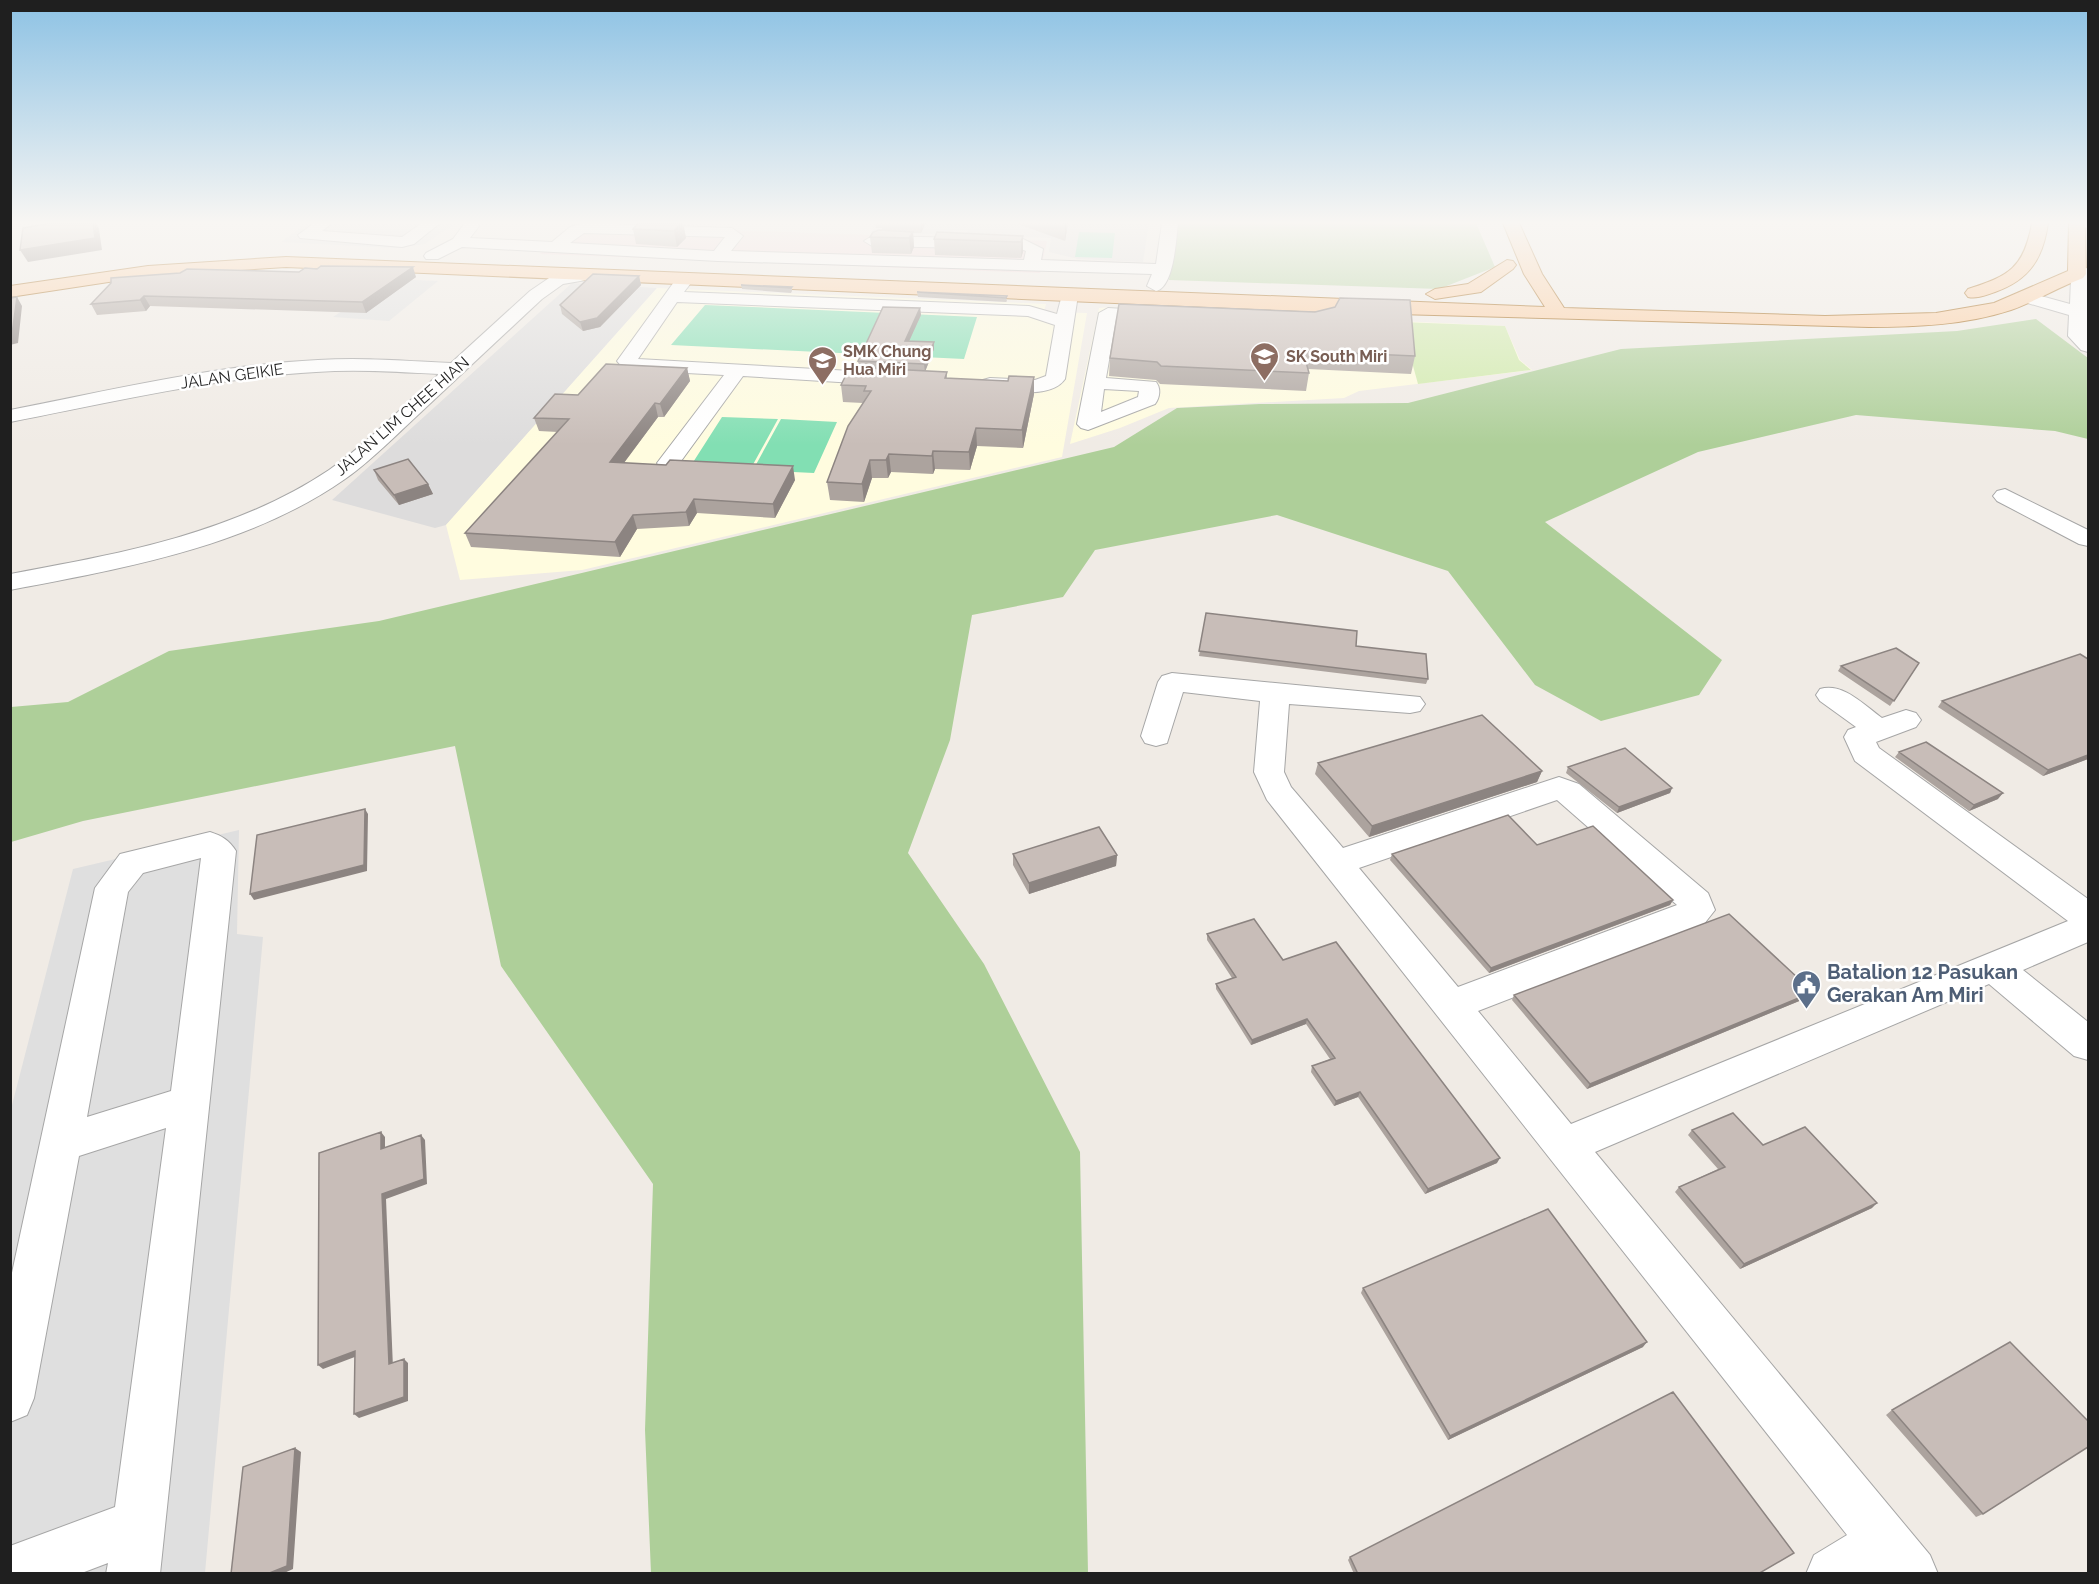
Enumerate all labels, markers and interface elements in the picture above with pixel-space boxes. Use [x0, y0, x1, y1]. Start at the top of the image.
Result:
school or university icon: SK South Miri [1249, 340, 1281, 382]
place label: SMK Chung Hua Miri [843, 342, 931, 379]
school or university icon: SMK Chung Hua Miri [806, 344, 838, 386]
place label: SK South Miri [1286, 347, 1387, 366]
street label: JALAN LIM CHEE HIAN [331, 353, 473, 479]
street label: JALAN GEIKIE [179, 359, 285, 393]
place label: Batalion 12 Pasukan Gerakan Am Miri [1827, 960, 2018, 1007]
public building icon: Batalion 12 Pasukan Gerakan Am Miri [1790, 968, 1822, 1010]

